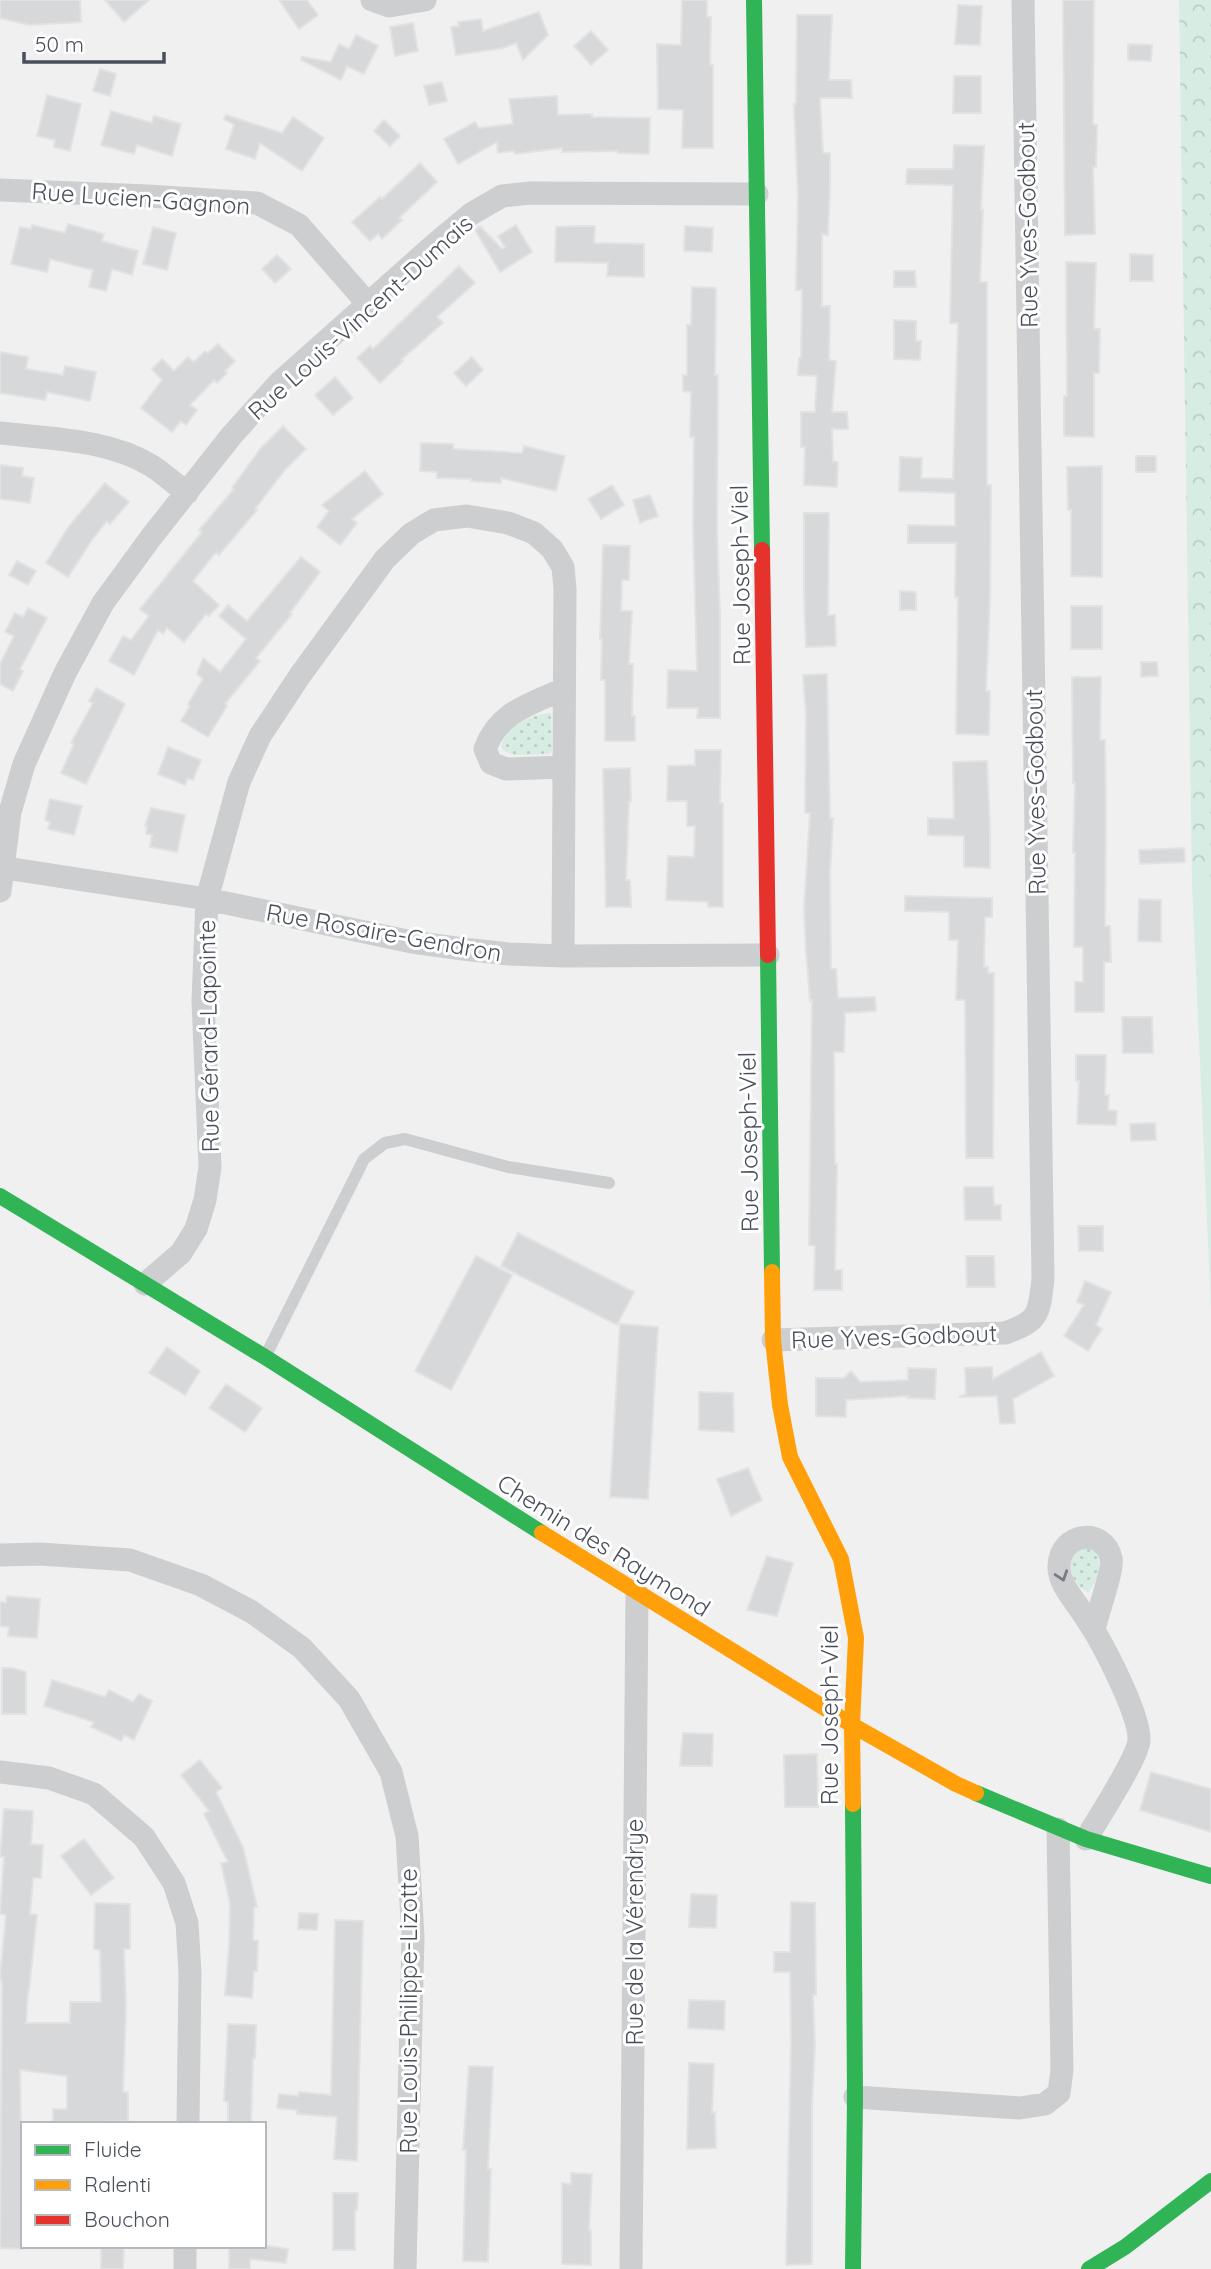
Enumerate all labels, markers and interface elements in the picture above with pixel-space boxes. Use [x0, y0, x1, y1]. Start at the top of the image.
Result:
scale bar [24, 21, 164, 65]
text: 50 m [35, 31, 84, 57]
street label: Rue Yves-Godbout [1010, 122, 1044, 328]
street label: Rue Lucien-Gagnon [31, 175, 251, 221]
street label: Rue Louis-Vincent-Dumais [241, 208, 479, 426]
street label: Rue Joseph-Viel [723, 485, 757, 665]
street label: Rue Yves-Godbout [1018, 689, 1052, 895]
street label: Rue Rosaire-Gendron [264, 897, 504, 967]
street label: Rue Gérard-Lapointe [191, 919, 225, 1153]
street label: Rue Joseph-Viel [731, 1052, 765, 1232]
street label: Rue Yves-Godbout [790, 1317, 998, 1355]
street label: Chemin des Raymond [492, 1467, 716, 1623]
one-way arrow [1054, 1569, 1069, 1582]
street label: Rue Joseph-Viel [814, 1625, 844, 1805]
street label: Rue de la Vérendrye [619, 1819, 649, 2045]
street label: Rue Louis-Philippe-Lizotte [393, 1868, 423, 2154]
legend [21, 2122, 266, 2248]
text: Fluide [84, 2136, 142, 2162]
text: Ralenti [84, 2171, 151, 2197]
text: Bouchon [84, 2206, 170, 2232]

